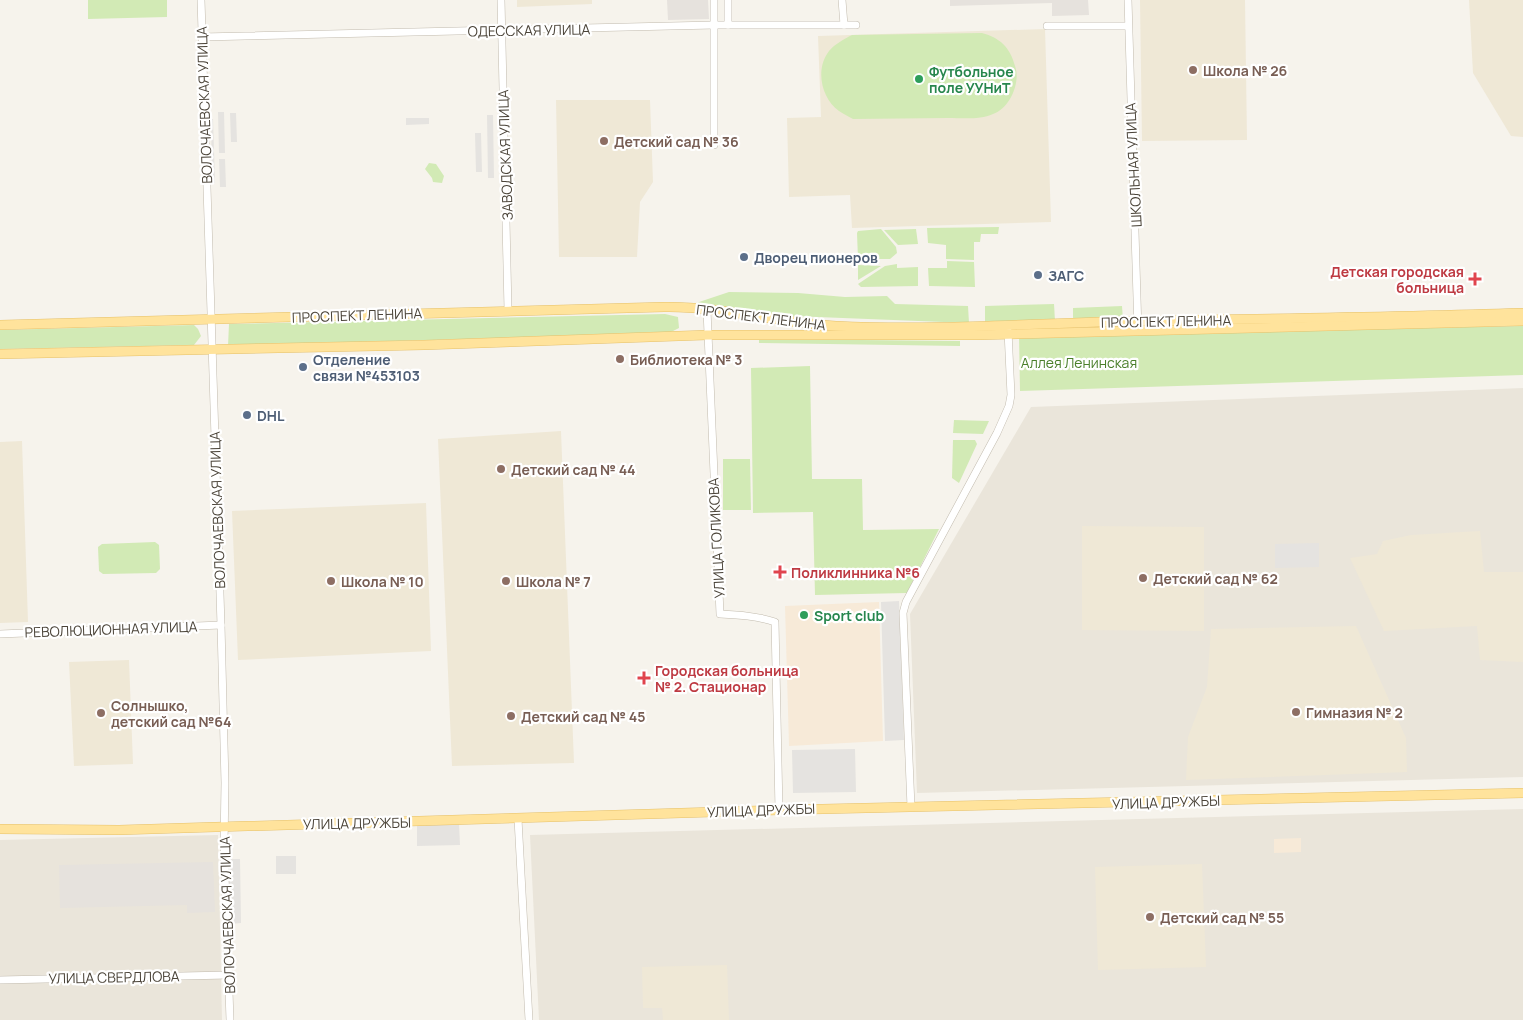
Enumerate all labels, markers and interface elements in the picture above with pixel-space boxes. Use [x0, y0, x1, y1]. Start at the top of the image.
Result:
street label: ОДЕССКАЯ УЛИЦА [468, 19, 591, 41]
street label: ВОЛОЧАЕВСКАЯ УЛИЦА [192, 26, 216, 184]
place label: Школа № 26 [1203, 61, 1287, 80]
place label: Футбольное поле УУНиТ [929, 62, 1014, 97]
marker: Школа № 26 [1187, 64, 1199, 76]
marker: Футбольное поле УУНиТ [913, 73, 925, 85]
street label: ЗАВОДСКАЯ УЛИЦА [493, 89, 517, 221]
street label: ШКОЛЬНАЯ УЛИЦА [1120, 102, 1146, 228]
place label: Детский сад № 36 [614, 132, 739, 151]
marker: Детский сад № 36 [598, 135, 610, 147]
place label: Дворец пионеров [754, 248, 878, 267]
marker: Дворец пионеров [738, 251, 750, 263]
place label: Детская городская больница [1330, 262, 1464, 297]
place label: ЗАГС [1048, 266, 1084, 285]
marker: ЗАГС [1032, 269, 1044, 281]
marker: Детская городская больница [1468, 272, 1482, 286]
street label: ПРОСПЕКТ ЛЕНИНА [695, 300, 827, 334]
street label: ПРОСПЕКТ ЛЕНИНА [292, 303, 423, 327]
street label: ПРОСПЕКТ ЛЕНИНА [1101, 310, 1231, 332]
place label: Отделение связи №453103 [313, 350, 420, 385]
place label: Библиотека № 3 [630, 350, 742, 369]
marker: Библиотека № 3 [614, 353, 626, 365]
park label: Аллея Ленинская [1021, 353, 1137, 372]
marker: Отделение связи №453103 [297, 361, 309, 373]
place label: DHL [257, 406, 285, 425]
marker: DHL [241, 409, 253, 421]
street label: ВОЛОЧАЕВСКАЯ УЛИЦА [205, 431, 229, 589]
place label: Детский сад № 44 [511, 460, 636, 479]
marker: Детский сад № 44 [495, 463, 507, 475]
street label: УЛИЦА ГОЛИКОВА [703, 477, 729, 599]
place label: Поликлинника №6 [791, 563, 920, 582]
marker: Поликлинника №6 [773, 565, 787, 579]
place label: Детский сад № 62 [1153, 569, 1278, 588]
place label: Школа № 10 [341, 572, 424, 591]
place label: Школа № 7 [516, 572, 591, 591]
marker: Детский сад № 62 [1137, 572, 1149, 584]
marker: Школа № 10 [325, 575, 337, 587]
marker: Школа № 7 [500, 575, 512, 587]
place label: Sport club [814, 606, 884, 625]
marker: Sport club [798, 609, 810, 621]
street label: РЕВОЛЮЦИОННАЯ УЛИЦА [24, 616, 198, 642]
place label: Городская больница № 2. Стационар [655, 661, 799, 696]
marker: Городская больница № 2. Стационар [637, 671, 651, 685]
place label: Солнышко, детский сад №64 [111, 696, 232, 731]
place label: Гимназия № 2 [1306, 703, 1403, 722]
marker: Гимназия № 2 [1290, 706, 1302, 718]
marker: Солнышко, детский сад №64 [95, 707, 107, 719]
place label: Детский сад № 45 [521, 707, 645, 726]
marker: Детский сад № 45 [505, 710, 517, 722]
street label: УЛИЦА ДРУЖБЫ [1112, 791, 1220, 813]
street label: УЛИЦА ДРУЖБЫ [707, 799, 815, 821]
street label: УЛИЦА ДРУЖБЫ [303, 813, 411, 833]
street label: ВОЛОЧАЕВСКАЯ УЛИЦА [215, 836, 239, 994]
place label: Детский сад № 55 [1160, 908, 1284, 927]
marker: Детский сад № 55 [1144, 911, 1156, 923]
street label: УЛИЦА СВЕРДЛОВА [48, 966, 180, 988]

